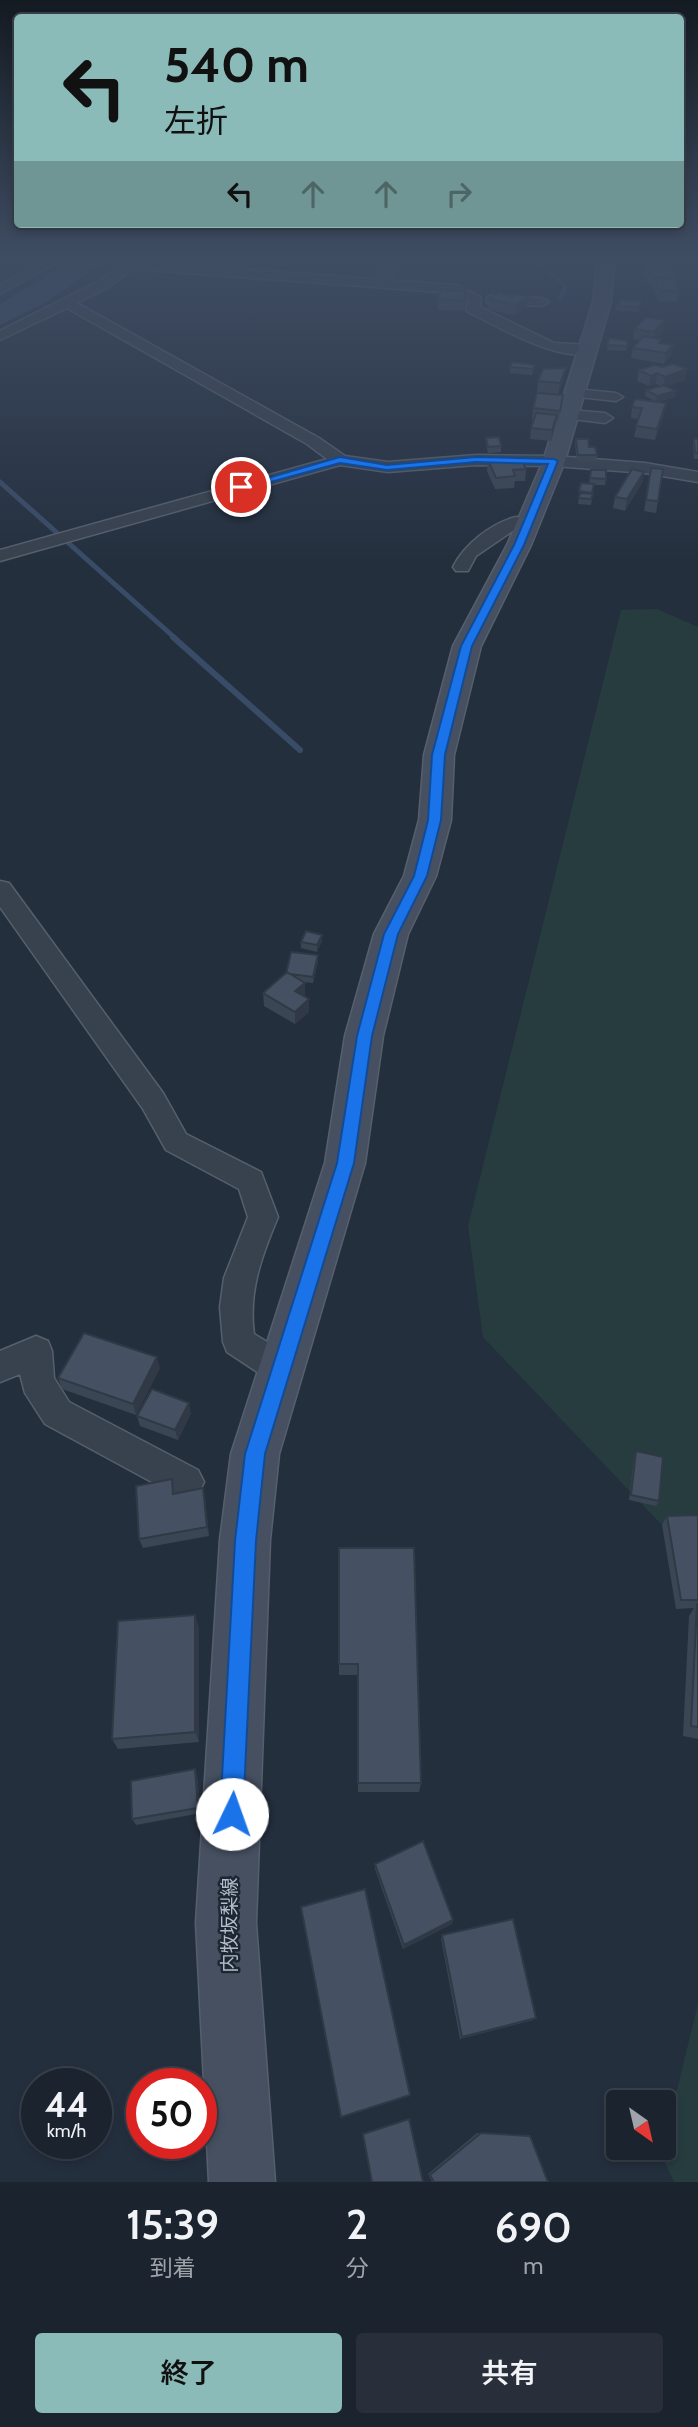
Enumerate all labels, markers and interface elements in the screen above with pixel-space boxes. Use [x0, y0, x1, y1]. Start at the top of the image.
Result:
text: 540 m [164, 35, 309, 94]
icon: left [49, 42, 140, 133]
text: 左折 [164, 101, 228, 140]
icon: left [221, 175, 259, 213]
icon: ahead [294, 175, 332, 213]
icon: ahead [367, 175, 405, 213]
icon: right [440, 175, 478, 213]
pin [211, 457, 271, 517]
icon: arrive [222, 468, 260, 506]
position arrow [195, 1777, 269, 1851]
street label: 内牧坂梨線 [218, 1877, 241, 1973]
speed limit sign: 50 [126, 2068, 217, 2159]
text: 44 [45, 2083, 88, 2126]
north arrow [606, 2090, 676, 2160]
map controls [606, 2090, 676, 2160]
text: km/h [47, 2120, 86, 2142]
text: 15:39 [126, 2198, 219, 2250]
text: 2 [346, 2198, 368, 2250]
text: 690 [495, 2201, 572, 2253]
text: m [523, 2252, 543, 2280]
text: 到着 [150, 2254, 196, 2282]
text: 分 [346, 2254, 369, 2282]
button: 終了 [35, 2333, 342, 2413]
button: 共有 [356, 2333, 663, 2413]

